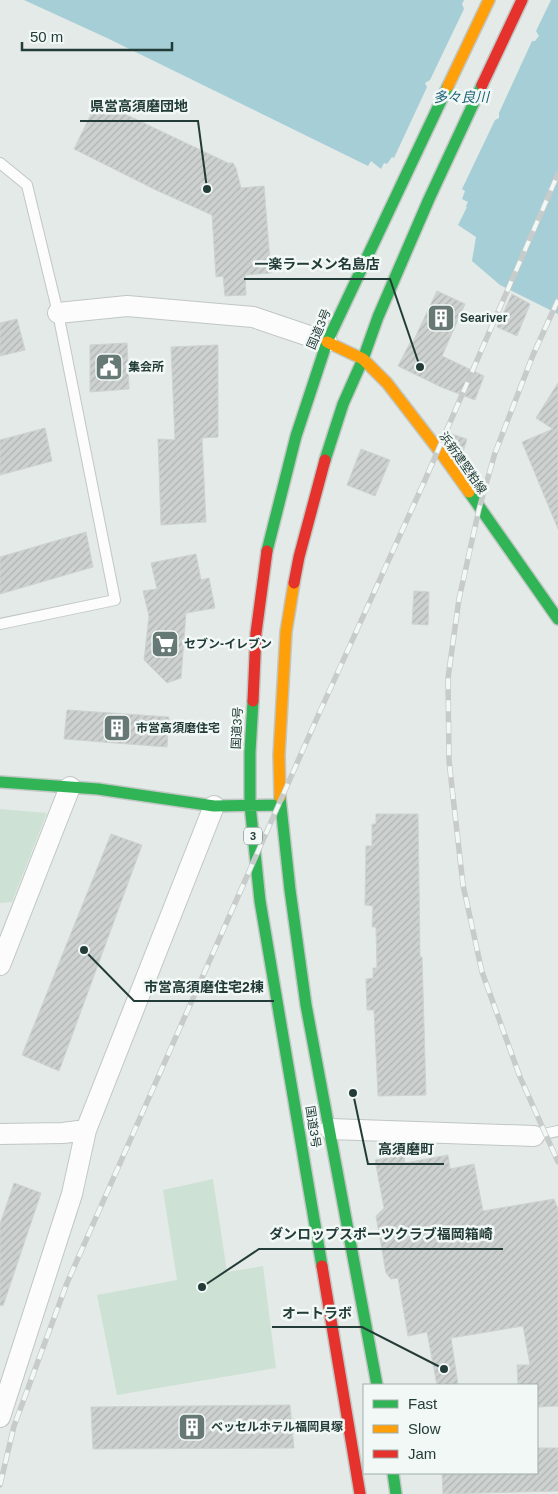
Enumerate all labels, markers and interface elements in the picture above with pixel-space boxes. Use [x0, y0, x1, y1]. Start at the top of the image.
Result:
scale bar [22, 20, 172, 52]
text: 50 m [30, 28, 63, 45]
water label: 多々良川 [433, 89, 491, 105]
callout: 県営高須磨団地 [80, 92, 198, 121]
text: 県営高須磨団地 [90, 98, 188, 114]
callout: 一楽ラーメン名島店 [244, 250, 390, 279]
text: 一楽ラーメン名島店 [254, 256, 380, 272]
building icon: Seariver [426, 303, 456, 333]
street label: 国道3号 [304, 307, 334, 351]
place label: Seariver [460, 311, 508, 325]
public building icon: 集会所 [94, 352, 124, 382]
place label: 集会所 [128, 360, 164, 374]
street label: 浜新建堅粕線 [437, 429, 489, 497]
supermarket icon: セブン-イレブン [150, 629, 180, 659]
place label: セブン-イレブン [184, 637, 272, 651]
street label: 国道3号 [229, 706, 245, 750]
building icon: 市営高須磨住宅 [102, 713, 132, 743]
place label: 市営高須磨住宅 [136, 721, 220, 735]
road number: 3 [244, 828, 262, 844]
callout: 市営高須磨住宅2棟 [134, 972, 274, 1001]
text: 市営高須磨住宅2棟 [144, 979, 264, 995]
street label: 国道3号 [303, 1105, 323, 1149]
callout: 高須磨町 [368, 1135, 444, 1164]
text: 高須磨町 [378, 1141, 434, 1157]
callout: ダンロップスポーツクラブ福岡箱崎 [259, 1220, 503, 1249]
text: ダンロップスポーツクラブ福岡箱崎 [269, 1226, 493, 1242]
callout: オートラボ [272, 1298, 362, 1327]
text: オートラボ [282, 1305, 352, 1321]
legend [363, 1384, 538, 1474]
text: Fast [408, 1395, 438, 1412]
building icon: ベッセルホテル福岡貝塚 [177, 1412, 207, 1442]
place label: ベッセルホテル福岡貝塚 [211, 1420, 343, 1434]
text: Slow [408, 1420, 441, 1437]
text: Jam [408, 1445, 436, 1462]

